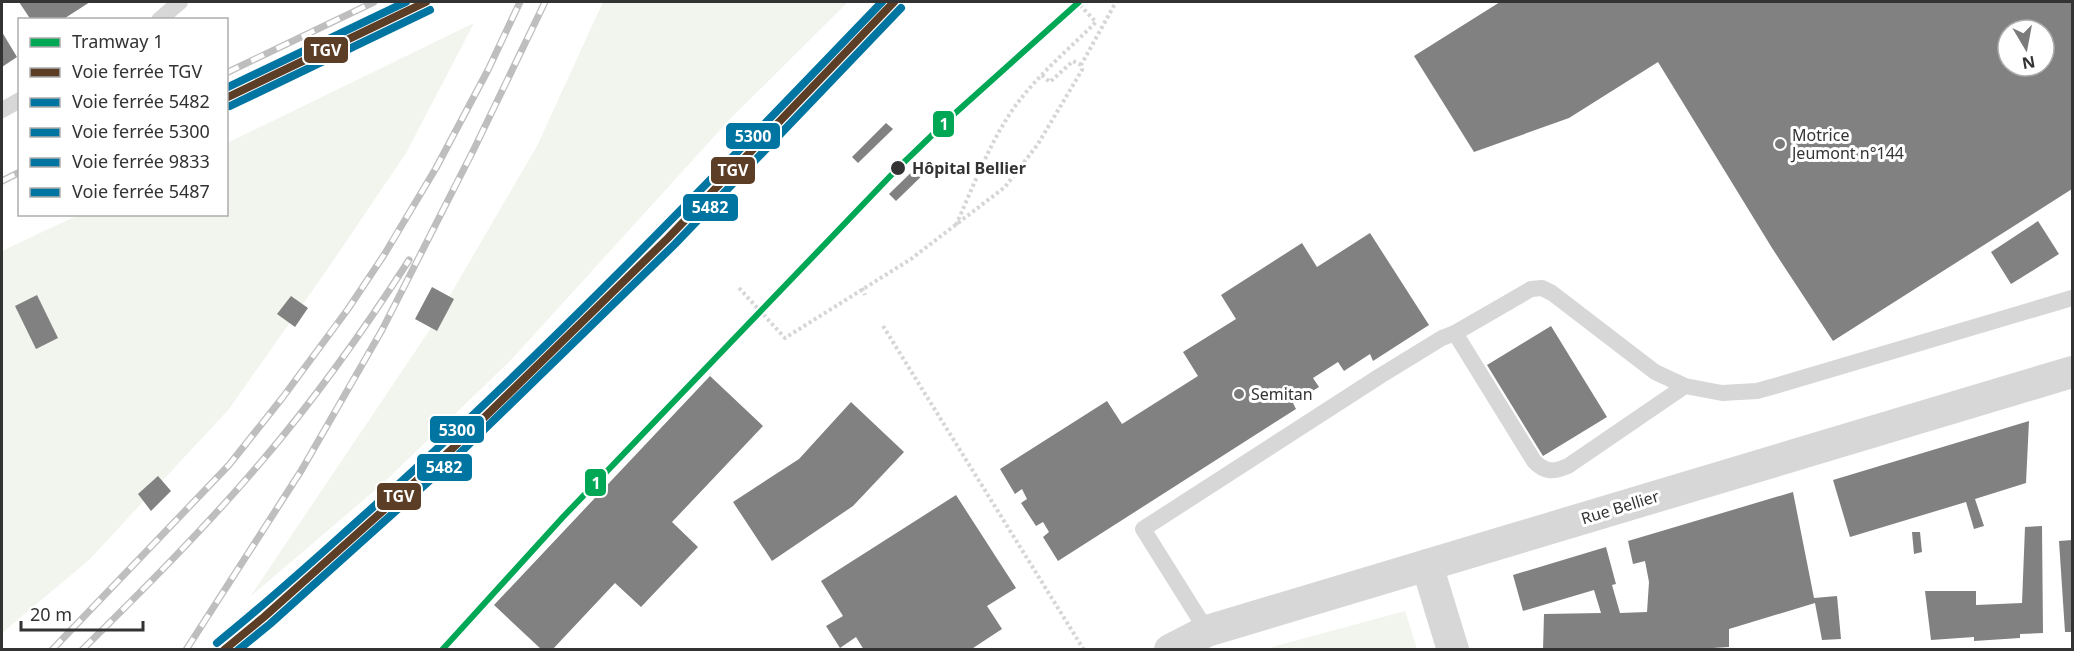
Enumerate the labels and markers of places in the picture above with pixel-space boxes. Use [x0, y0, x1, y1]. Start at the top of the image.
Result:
place label: Motrice Jeumont n°144 [1790, 124, 1904, 164]
marker: Motrice Jeumont n°144 [1773, 137, 1787, 151]
place label: Hôpital Bellier [912, 157, 1026, 179]
marker: Hôpital Bellier [889, 159, 907, 177]
place label: Semitan [1251, 383, 1313, 405]
marker: Semitan [1232, 387, 1246, 401]

